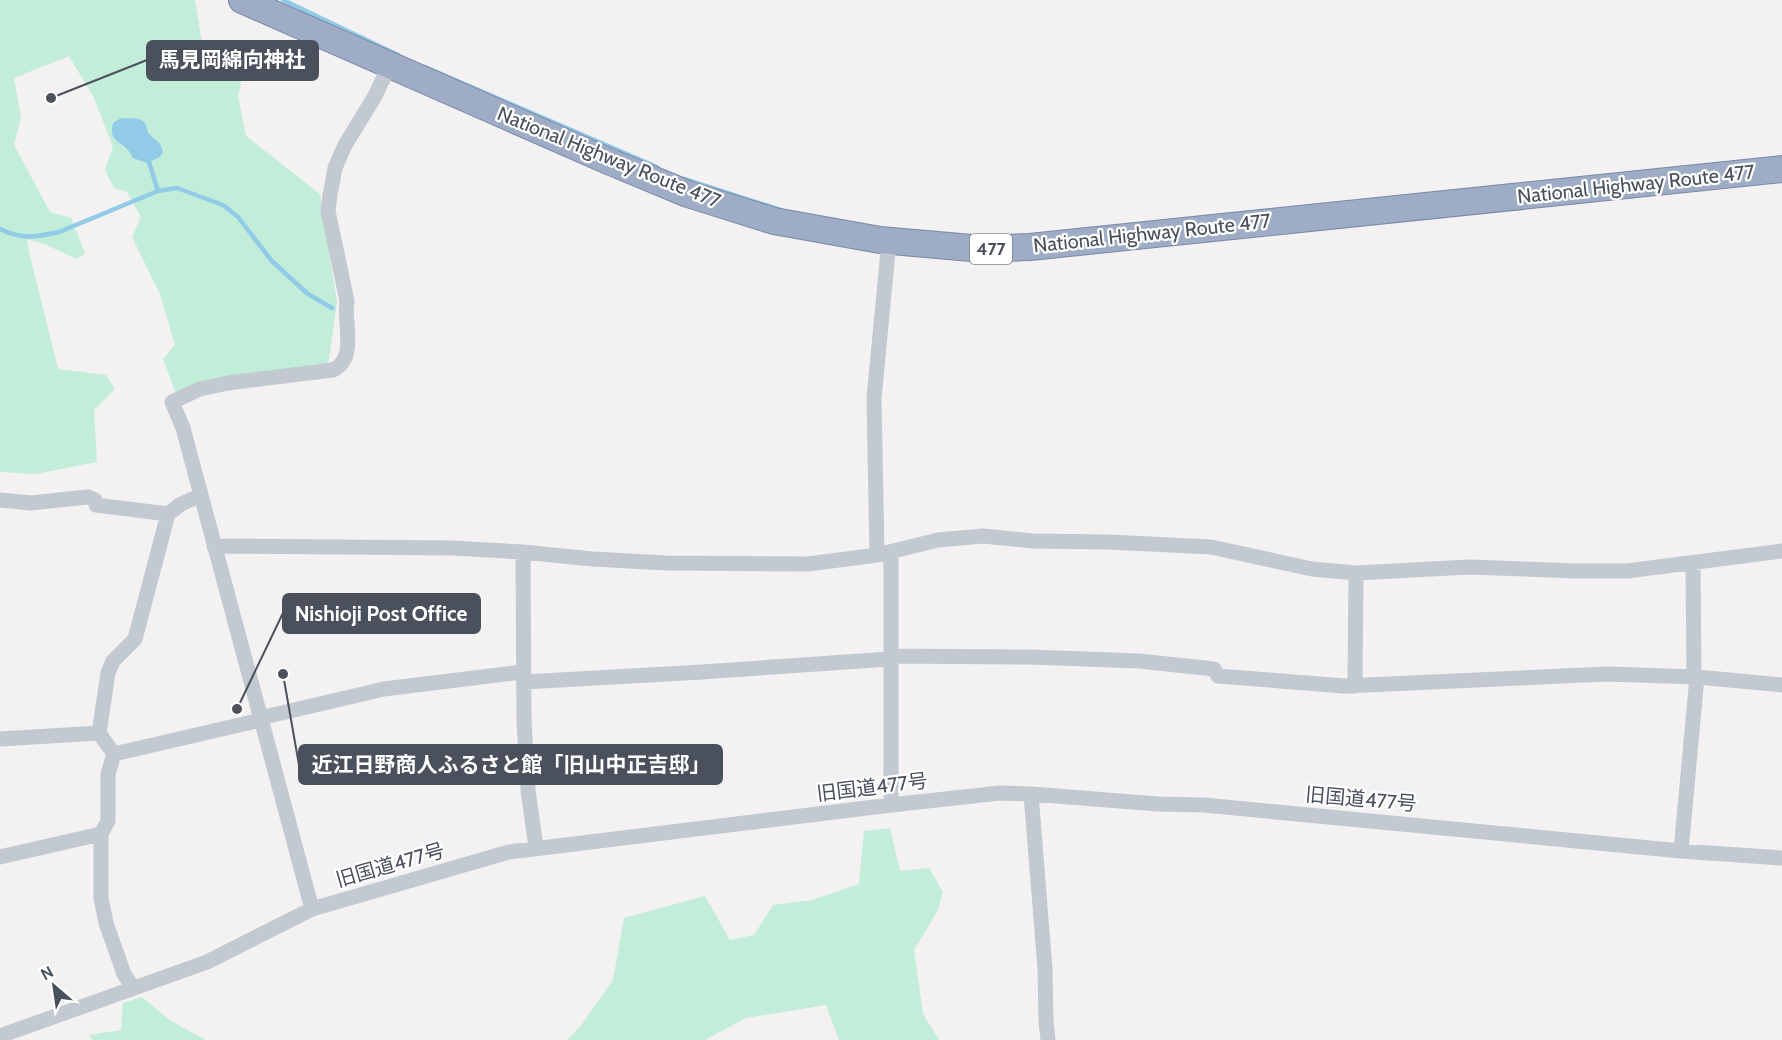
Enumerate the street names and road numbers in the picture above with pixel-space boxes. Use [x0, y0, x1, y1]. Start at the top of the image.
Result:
street label: National Highway Route 477 [494, 101, 724, 213]
street label: National Highway Route 477 [1516, 160, 1756, 208]
street label: National Highway Route 477 [1032, 209, 1272, 257]
road number: 477 [970, 234, 1012, 264]
street label: 旧国道477号 [815, 768, 929, 806]
street label: 旧国道477号 [1304, 782, 1418, 816]
street label: 旧国道477号 [333, 838, 447, 892]

